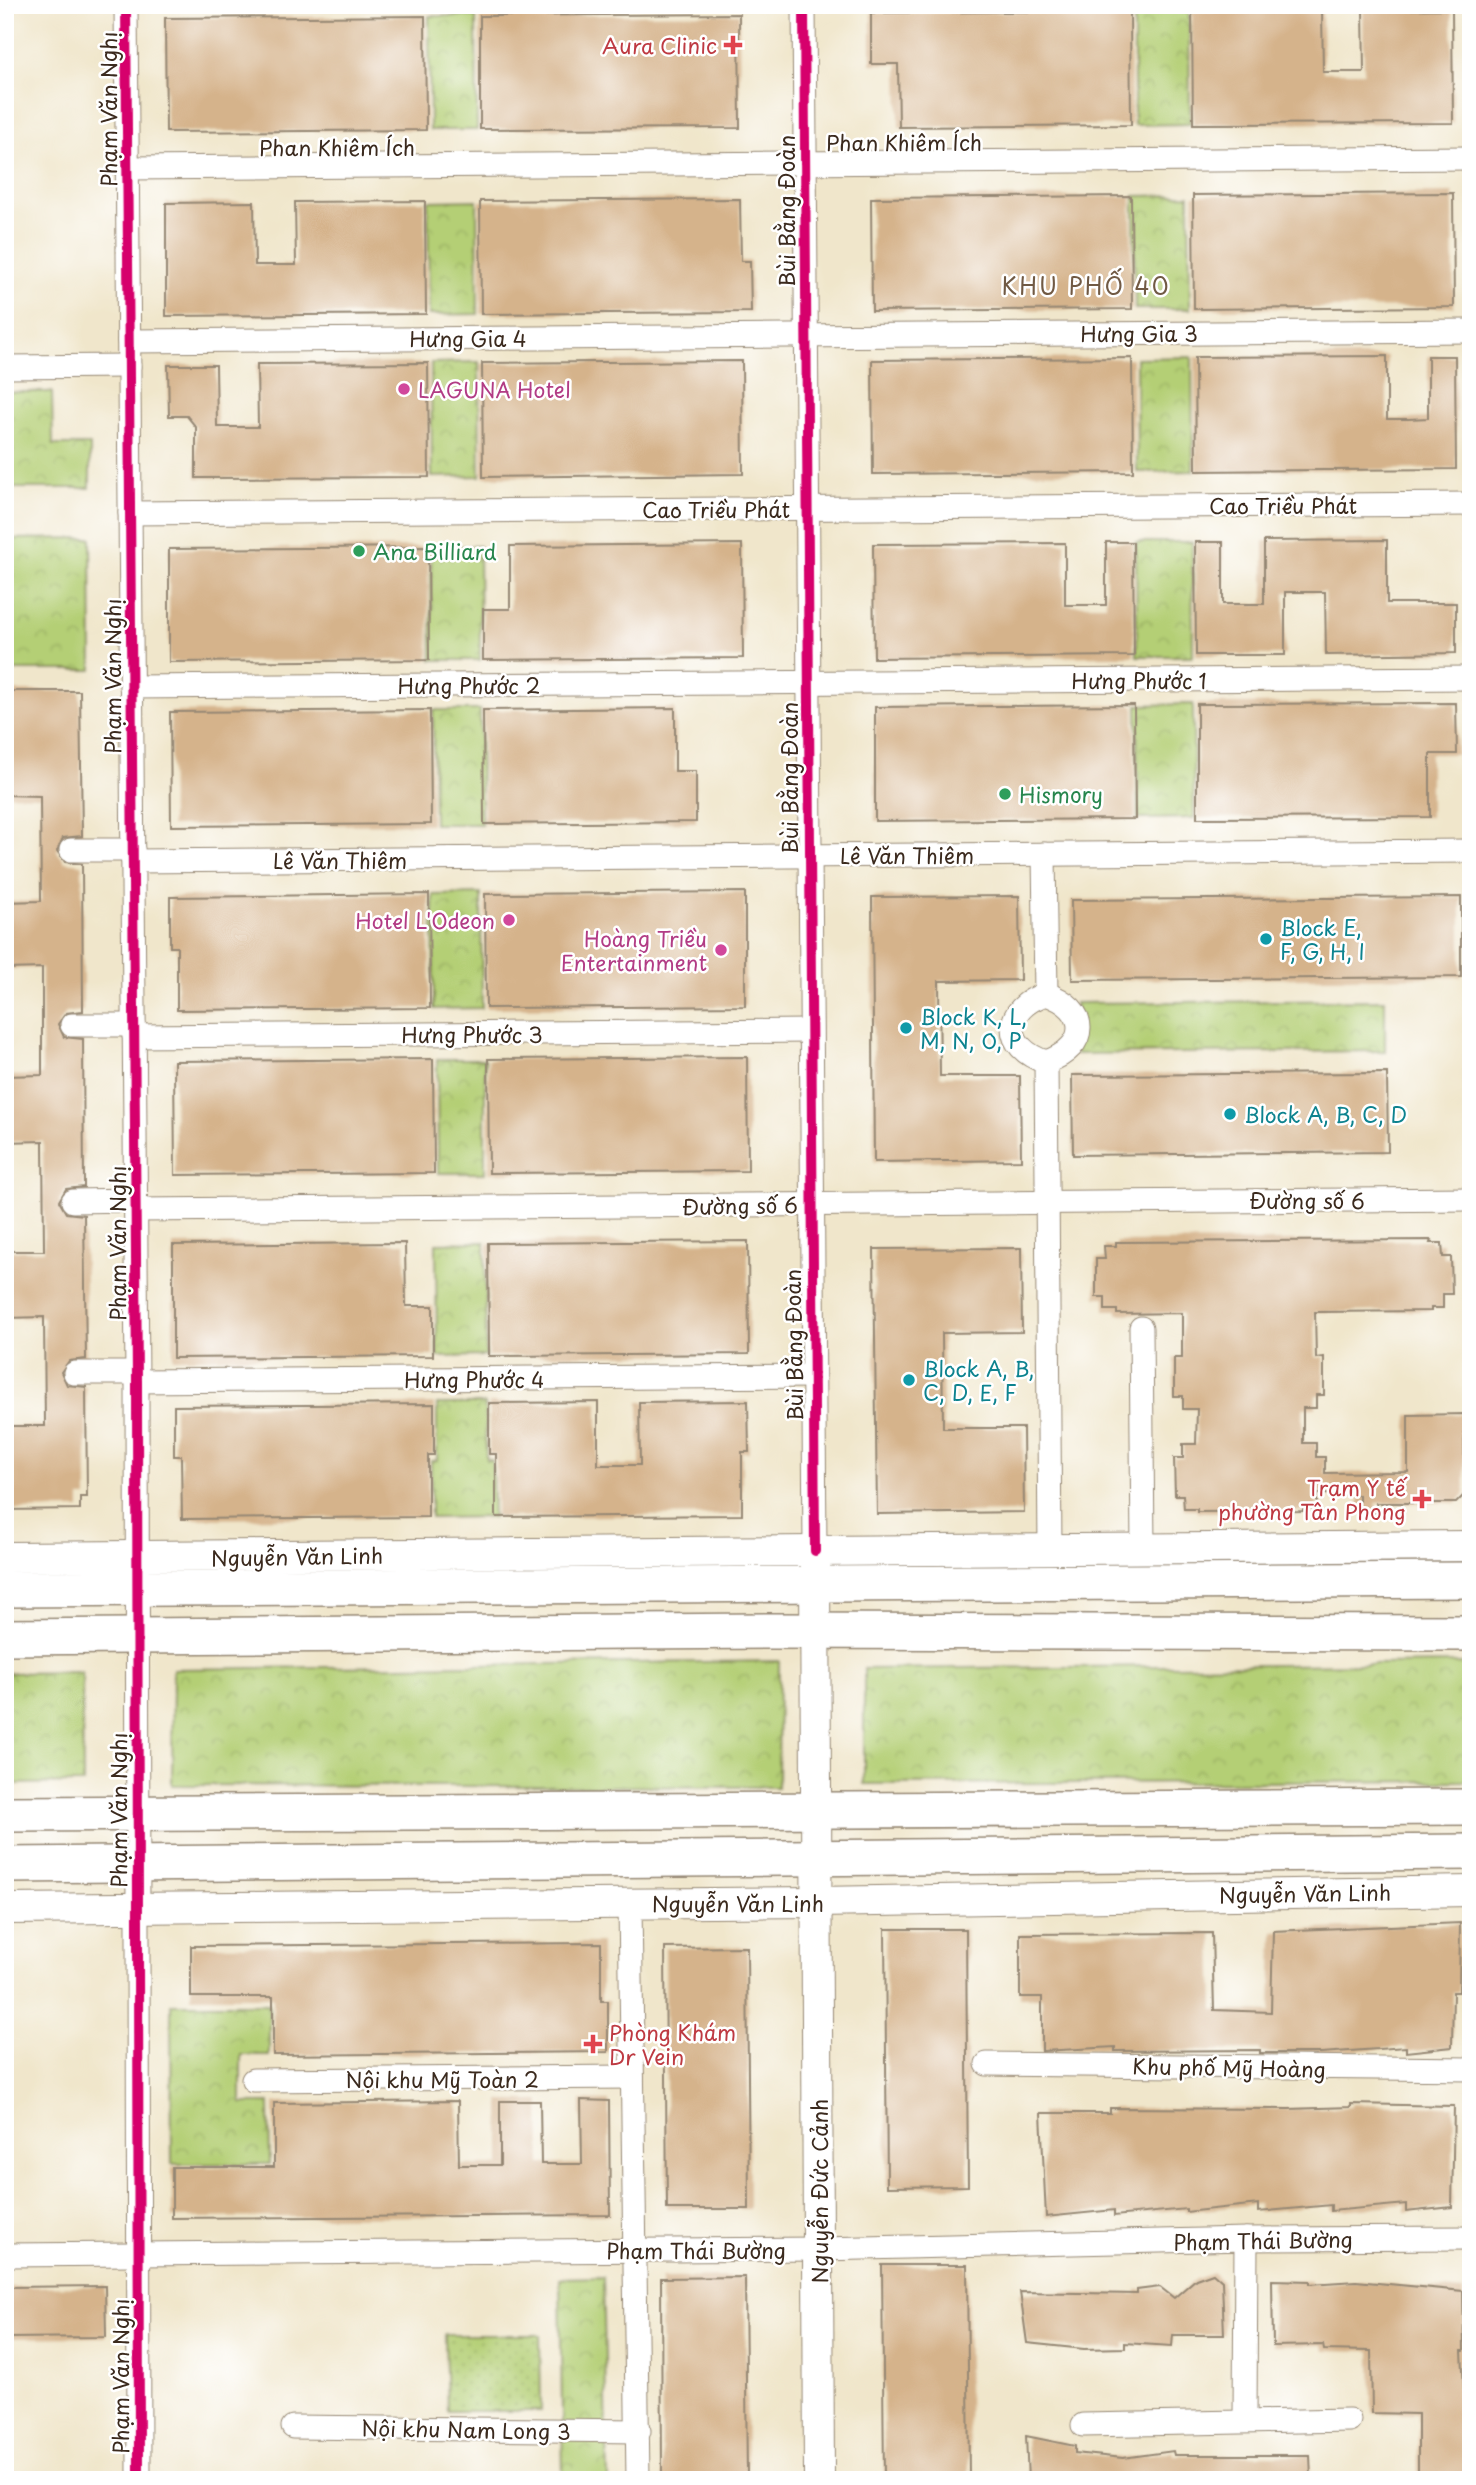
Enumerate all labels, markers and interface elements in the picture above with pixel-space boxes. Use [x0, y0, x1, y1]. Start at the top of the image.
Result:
place label: Aura Clinic [602, 29, 717, 61]
street label: Phạm Văn Nghị [92, 31, 124, 187]
marker: Aura Clinic [723, 35, 743, 55]
street label: Phan Khiêm Ích [826, 126, 982, 158]
street label: Phan Khiêm Ích [259, 131, 415, 163]
street label: Bùi Bằng Đoàn [770, 135, 802, 287]
district label: KHU PHỐ 40 [1001, 267, 1171, 303]
street label: Hưng Gia 3 [1080, 317, 1198, 349]
street label: Hưng Gia 4 [409, 322, 527, 354]
place label: LAGUNA Hotel [418, 373, 571, 405]
marker: LAGUNA Hotel [396, 381, 412, 397]
street label: Cao Triều Phát [1209, 489, 1357, 521]
street label: Cao Triều Phát [642, 493, 790, 525]
place label: Ana Billiard [373, 535, 497, 567]
marker: Ana Billiard [351, 543, 367, 559]
street label: Phạm Văn Nghị [96, 598, 128, 754]
street label: Hưng Phước 1 [1071, 664, 1207, 696]
street label: Hưng Phước 2 [398, 669, 540, 701]
street label: Bùi Bằng Đoàn [773, 702, 805, 854]
place label: Hismory [1019, 778, 1103, 810]
marker: Hismory [997, 786, 1013, 802]
street label: Lê Văn Thiêm [840, 839, 974, 871]
street label: Lê Văn Thiêm [273, 844, 407, 876]
place label: Hotel L'Odeon [355, 904, 495, 936]
place label: Block E, F, G, H, I [1280, 911, 1365, 967]
marker: Hotel L'Odeon [501, 912, 517, 928]
place label: Hoàng Triều Entertainment [561, 922, 707, 978]
marker: Block E, F, G, H, I [1258, 931, 1274, 947]
marker: Hoàng Triều Entertainment [713, 942, 729, 958]
place label: Block K, L, M, N, O, P [920, 1000, 1027, 1056]
street label: Hưng Phước 3 [401, 1018, 543, 1050]
marker: Block K, L, M, N, O, P [898, 1020, 914, 1036]
place label: Block A, B, C, D [1244, 1098, 1407, 1130]
marker: Block A, B, C, D [1222, 1106, 1238, 1122]
street label: Phạm Văn Nghị [101, 1165, 133, 1321]
street label: Đường số 6 [1249, 1184, 1365, 1216]
street label: Đường số 6 [682, 1188, 798, 1222]
street label: Bùi Bằng Đoàn [776, 1269, 810, 1421]
place label: Block A, B, C, D, E, F [923, 1352, 1034, 1408]
street label: Hưng Phước 4 [404, 1363, 544, 1395]
marker: Block A, B, C, D, E, F [901, 1372, 917, 1388]
place label: Trạm Y tế phường Tân Phong [1218, 1471, 1408, 1527]
marker: Trạm Y tế phường Tân Phong [1412, 1489, 1432, 1509]
street label: Nguyễn Văn Linh [211, 1539, 383, 1573]
street label: Phạm Văn Nghị [102, 1732, 134, 1888]
street label: Nguyễn Văn Linh [1219, 1876, 1391, 1910]
street label: Nguyễn Văn Linh [652, 1887, 824, 1919]
place label: Phòng Khám Dr Vein [609, 2016, 736, 2072]
marker: Phòng Khám Dr Vein [583, 2034, 603, 2054]
street label: Khu phố Mỹ Hoàng [1132, 2049, 1326, 2085]
street label: Nội khu Mỹ Toàn 2 [345, 2063, 539, 2095]
street label: Nguyễn Đức Cảnh [803, 2099, 835, 2283]
street label: Phạm Thái Bường [1173, 2222, 1353, 2258]
street label: Phạm Thái Bường [606, 2234, 786, 2266]
street label: Phạm Văn Nghị [104, 2298, 136, 2454]
street label: Nội khu Nam Long 3 [361, 2411, 571, 2447]

